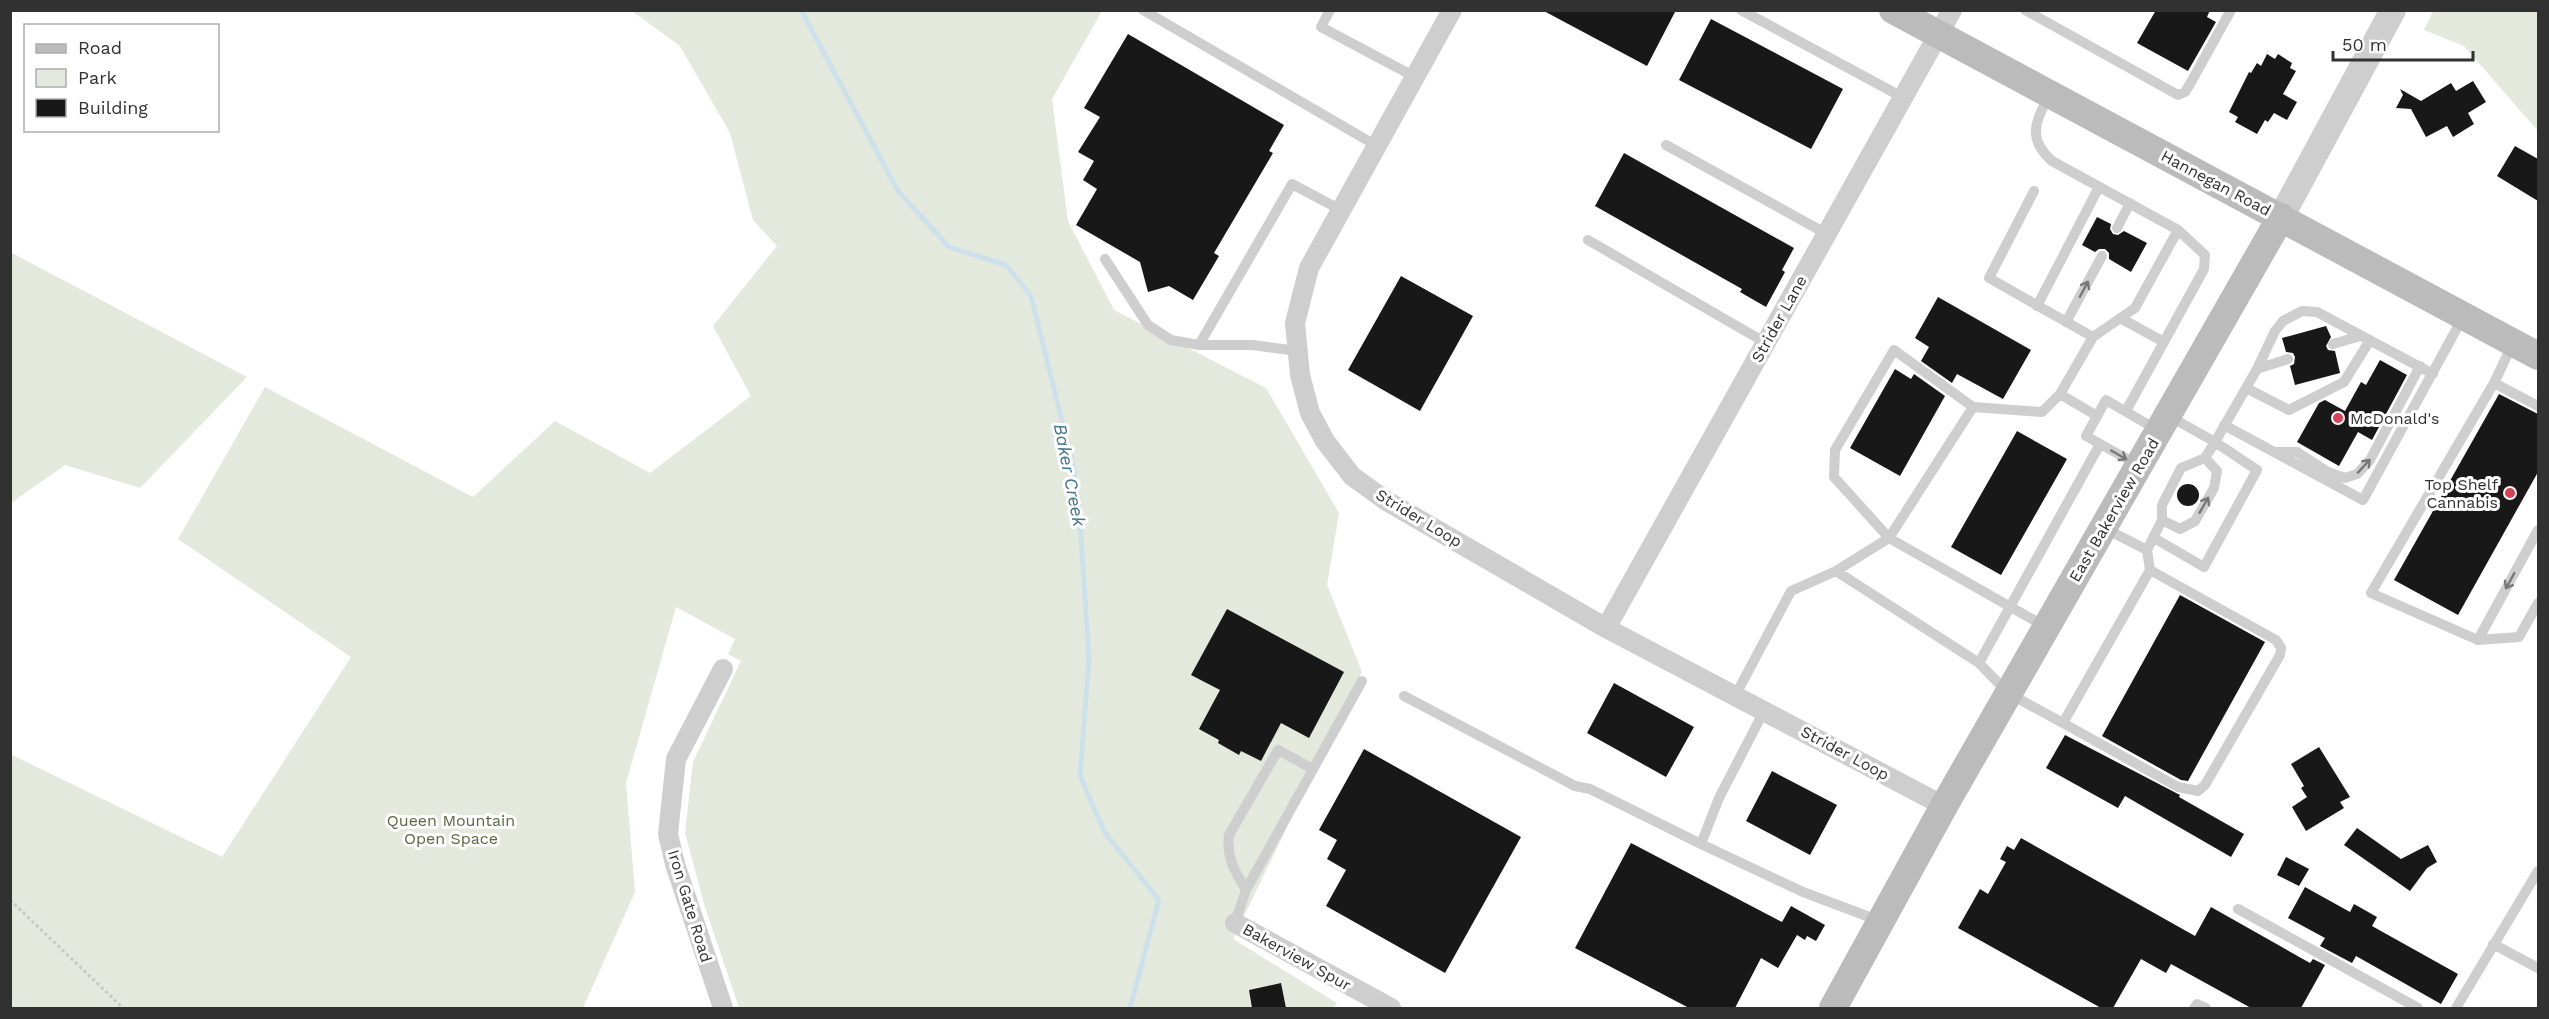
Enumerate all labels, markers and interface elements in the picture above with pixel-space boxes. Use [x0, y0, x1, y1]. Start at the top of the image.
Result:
legend [24, 24, 219, 132]
scale bar [2333, 24, 2472, 62]
text: 50 m [2342, 34, 2387, 55]
text: Road [78, 37, 122, 58]
text: Park [78, 67, 117, 88]
text: Building [78, 97, 148, 118]
street label: Hannegan Road [2158, 146, 2274, 220]
street label: Strider Lane [1747, 272, 1811, 366]
one-way arrow [2078, 281, 2090, 298]
place label: McDonald's [2350, 409, 2440, 428]
marker: McDonald's [2331, 411, 2345, 425]
water label: Baker Creek [1050, 422, 1090, 529]
street label: East Bakerview Road [2065, 435, 2163, 585]
one-way arrow [2110, 449, 2127, 461]
one-way arrow [2357, 459, 2371, 474]
place label: Top Shelf Cannabis [2424, 475, 2499, 512]
street label: Strider Loop [1372, 485, 1466, 551]
marker: Top Shelf Cannabis [2503, 486, 2517, 500]
one-way arrow [2198, 497, 2210, 514]
one-way arrow [2504, 572, 2516, 589]
street label: Strider Loop [1798, 722, 1892, 784]
park label: Queen Mountain Open Space [387, 811, 515, 848]
street label: Iron Gate Road [664, 847, 716, 965]
street label: Bakerview Spur [1240, 919, 1355, 995]

